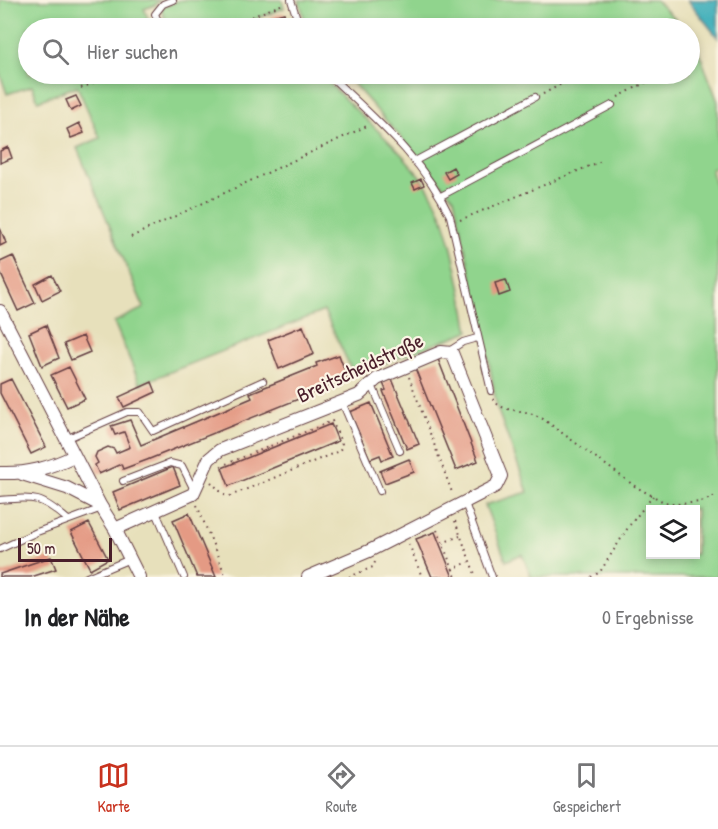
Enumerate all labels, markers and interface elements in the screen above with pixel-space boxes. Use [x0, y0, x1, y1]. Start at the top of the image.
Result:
search box [18, 18, 700, 84]
icon: search [39, 35, 72, 68]
text: Hier suchen [87, 36, 178, 66]
street label: Breitscheidstraße [292, 326, 428, 410]
map controls [646, 505, 700, 559]
button: layers [646, 505, 700, 559]
scale bar [18, 535, 112, 562]
text: 50 m [27, 537, 56, 559]
text: In der Nähe [24, 599, 130, 634]
text: 0 Ergebnisse [602, 603, 694, 630]
tab: Karte [97, 759, 130, 817]
tab: Route [325, 759, 358, 817]
tab: Gespeichert [553, 759, 621, 817]

